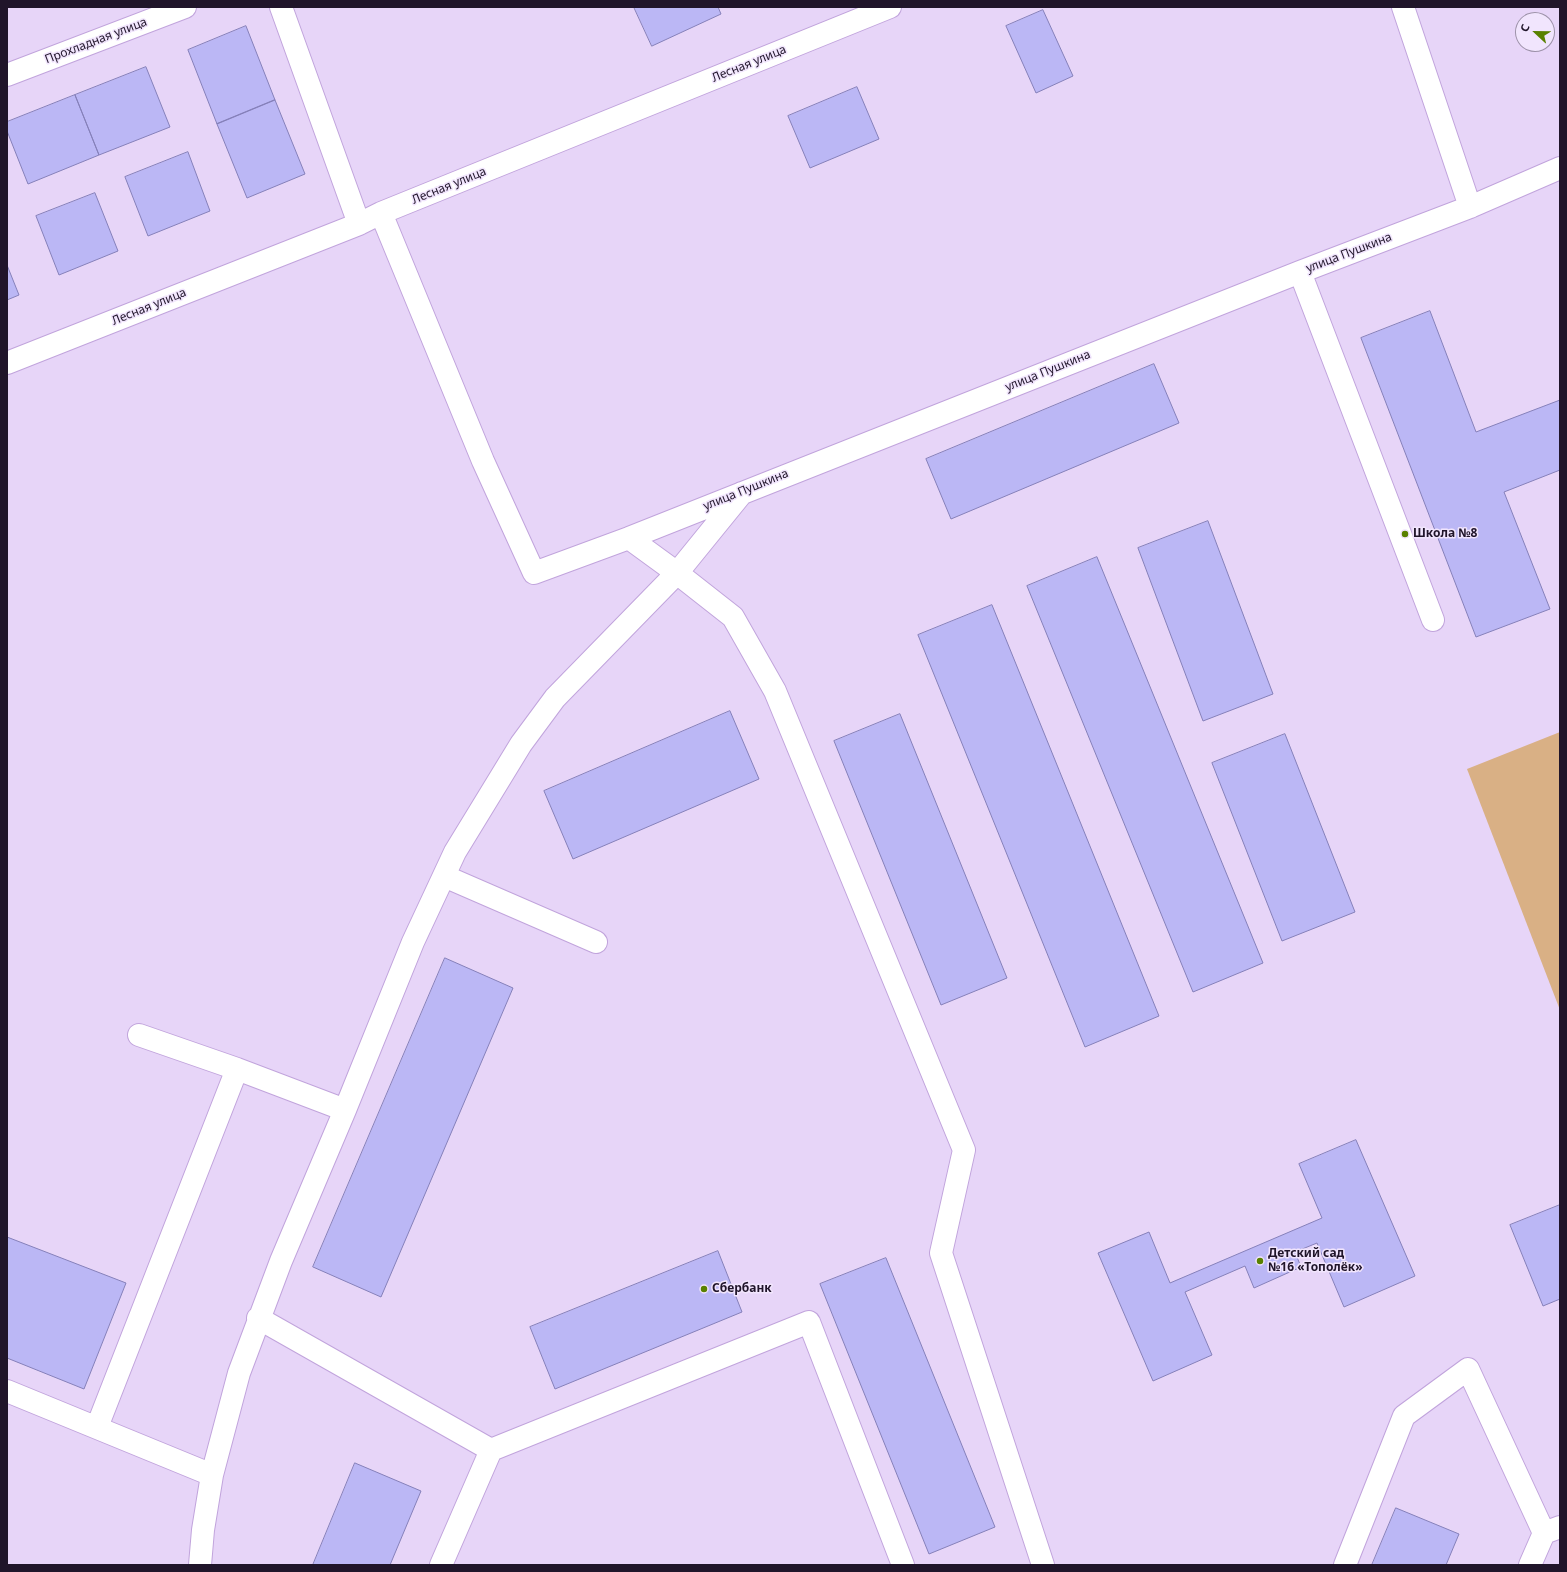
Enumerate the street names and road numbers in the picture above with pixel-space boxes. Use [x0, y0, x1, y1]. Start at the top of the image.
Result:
street label: Прохладная улица [43, 15, 149, 67]
street label: Лесная улица [710, 43, 788, 85]
street label: Лесная улица [410, 165, 488, 207]
street label: улица Пушкина [1304, 230, 1394, 276]
street label: Лесная улица [110, 286, 188, 328]
street label: улица Пушкина [1003, 347, 1093, 395]
street label: улица Пушкина [701, 466, 791, 514]

